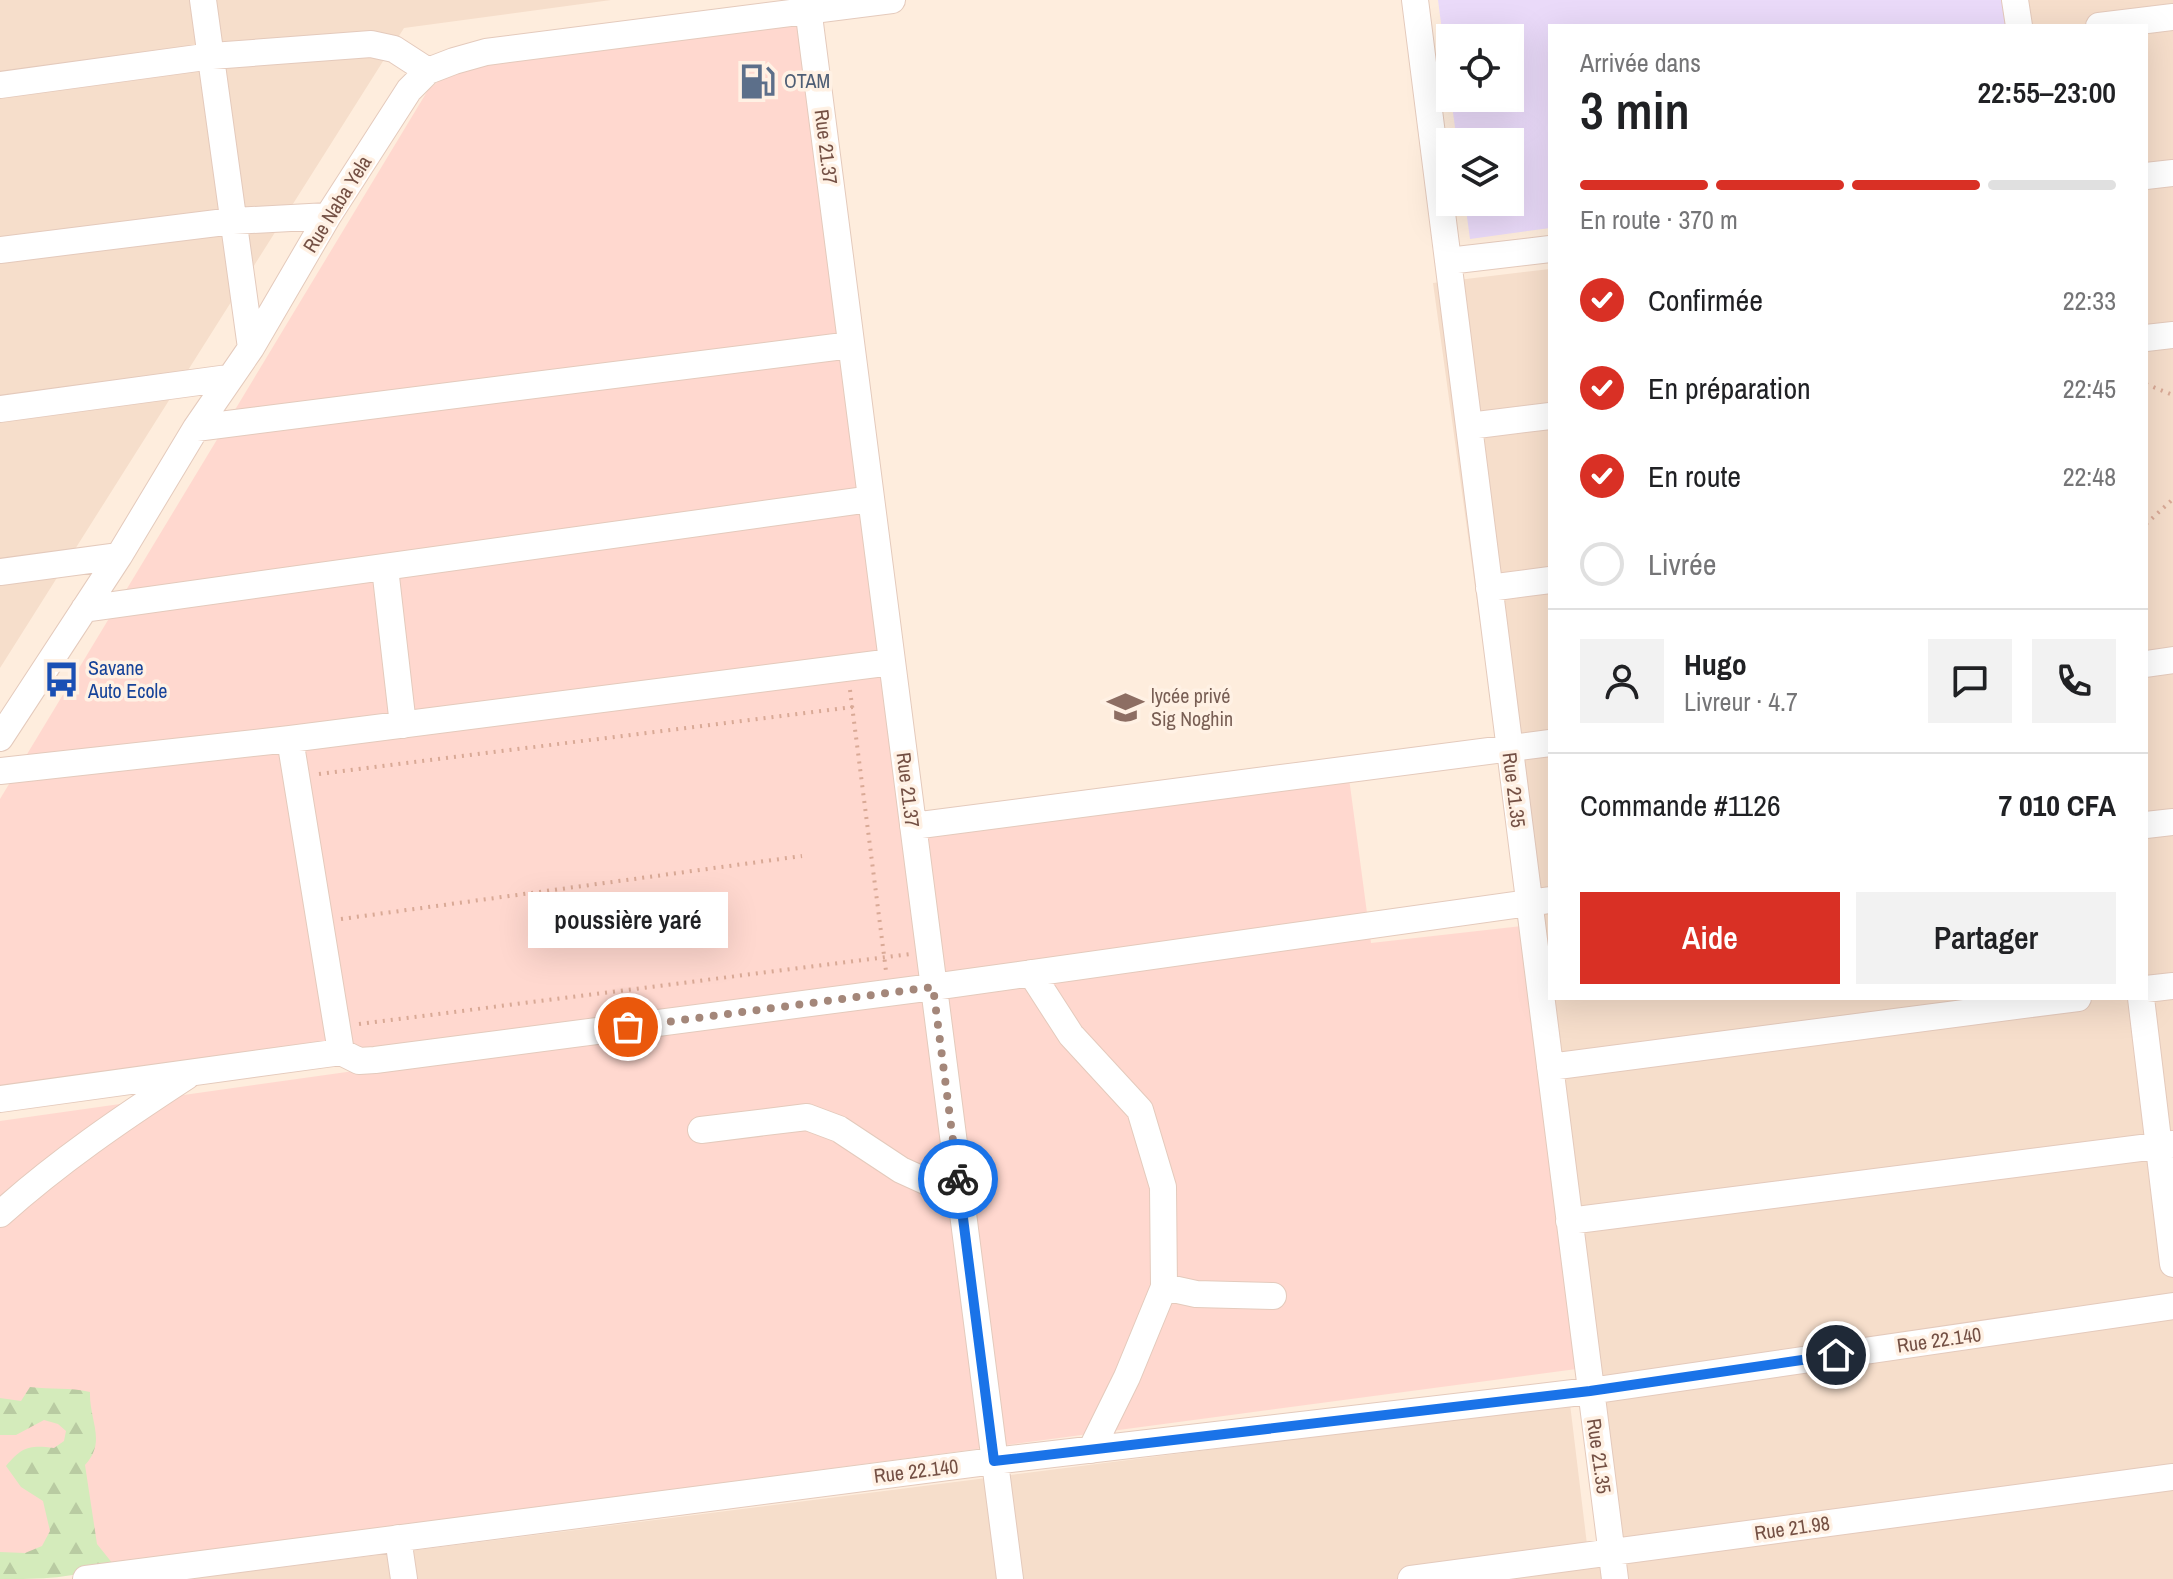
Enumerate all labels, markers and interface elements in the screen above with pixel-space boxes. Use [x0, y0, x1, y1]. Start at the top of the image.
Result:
map controls [1436, 24, 1524, 216]
button: locate [1436, 24, 1524, 112]
text: Arrivée dans [1580, 45, 1701, 80]
fuel station icon: OTAM [739, 62, 777, 100]
place label: OTAM [784, 67, 830, 94]
text: 22:55–23:00 [1977, 72, 2116, 112]
text: 3 min [1580, 75, 1690, 145]
street label: Rue 21.37 [808, 108, 845, 186]
button: layers [1436, 128, 1524, 216]
street label: Rue Naba Yela [296, 150, 377, 257]
text: En route · 370 m [1580, 202, 1738, 237]
icon: check [1580, 278, 1624, 322]
text: Confirmée [1648, 280, 1763, 320]
text: 22:33 [2063, 283, 2116, 318]
icon: check [1580, 366, 1624, 410]
text: En préparation [1648, 368, 1811, 408]
text: 22:45 [2063, 371, 2116, 406]
icon: check [1580, 454, 1624, 498]
text: En route [1648, 456, 1741, 496]
text: 22:48 [2063, 459, 2116, 494]
text: Livrée [1648, 544, 1716, 584]
button: person [1580, 639, 1664, 723]
button: chat [1928, 639, 2012, 723]
button: phone [2032, 639, 2116, 723]
text: Hugo [1684, 644, 1747, 684]
place label: Savane Auto Ecole [87, 654, 167, 704]
bus stop icon: Savane Auto Ecole [43, 660, 81, 698]
place label: lycée privé Sig Noghin [1151, 682, 1233, 732]
text: Livreur · 4.7 [1684, 684, 1798, 719]
school or university icon: lycée privé Sig Noghin [1106, 688, 1144, 726]
street label: Rue 21.37 [890, 751, 927, 829]
street label: Rue 21.35 [1496, 751, 1533, 829]
text: Commande #1126 [1580, 785, 1781, 825]
text: 7 010 CFA [1998, 785, 2116, 825]
callout: poussière yaré [528, 891, 728, 947]
button: Aide [1580, 892, 1840, 984]
button: Partager [1856, 892, 2116, 984]
text: poussière yaré [554, 902, 702, 937]
pin [594, 993, 662, 1061]
icon: bag [606, 1005, 650, 1049]
courier [918, 1139, 998, 1219]
icon: bike [936, 1157, 980, 1201]
street label: Rue 22.140 [1895, 1320, 1983, 1359]
pin [1802, 1321, 1870, 1389]
icon: home [1814, 1333, 1858, 1377]
street label: Rue 21.35 [1581, 1417, 1618, 1495]
street label: Rue 22.140 [872, 1452, 960, 1489]
street label: Rue 21.98 [1753, 1509, 1831, 1546]

